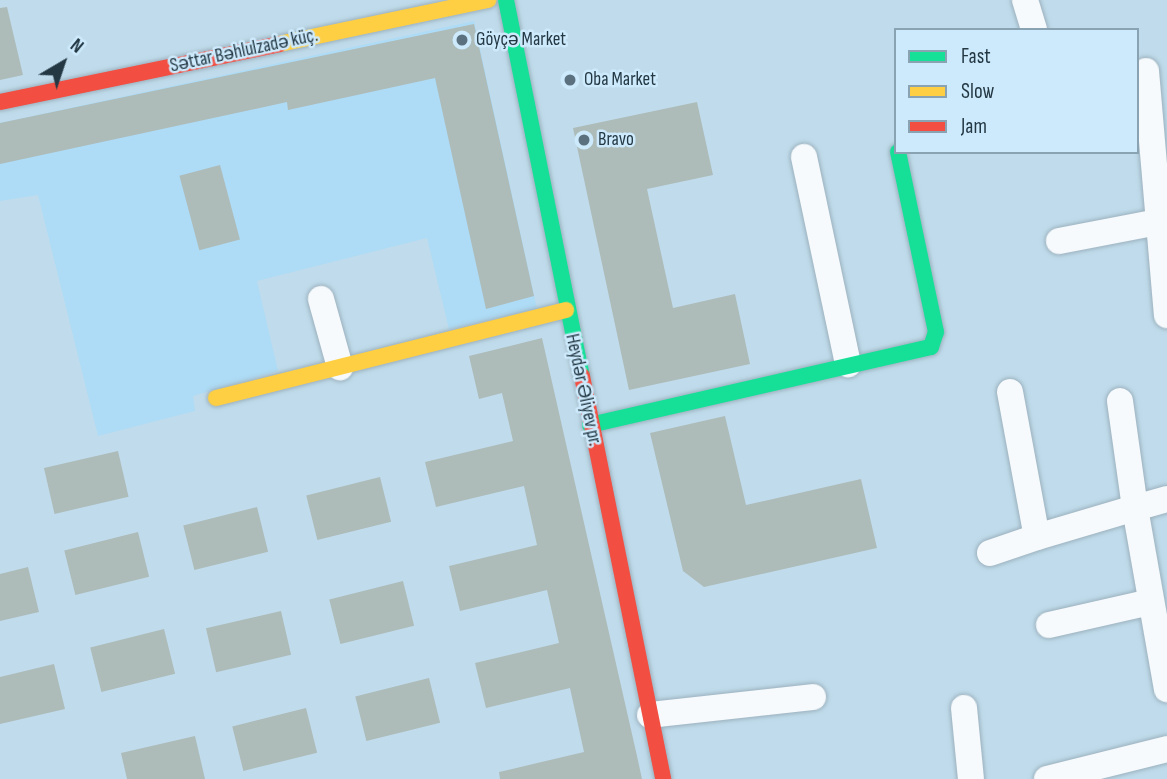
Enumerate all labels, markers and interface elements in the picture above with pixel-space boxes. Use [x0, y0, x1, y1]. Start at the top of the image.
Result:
street label: Səttar Bəhlulzadə küç. [168, 24, 320, 78]
north arrow [28, 28, 98, 98]
legend [894, 28, 1139, 154]
place label: Göyçə Market [476, 29, 566, 51]
marker: Göyçə Market [454, 32, 470, 48]
text: N [65, 34, 88, 58]
text: Fast [961, 44, 991, 69]
place label: Oba Market [584, 69, 656, 91]
marker: Oba Market [562, 72, 578, 88]
text: Slow [961, 79, 994, 104]
text: Jam [961, 114, 987, 139]
place label: Bravo [598, 129, 634, 151]
marker: Bravo [576, 132, 592, 148]
street label: Heydər Əliyev pr. [560, 332, 606, 448]

